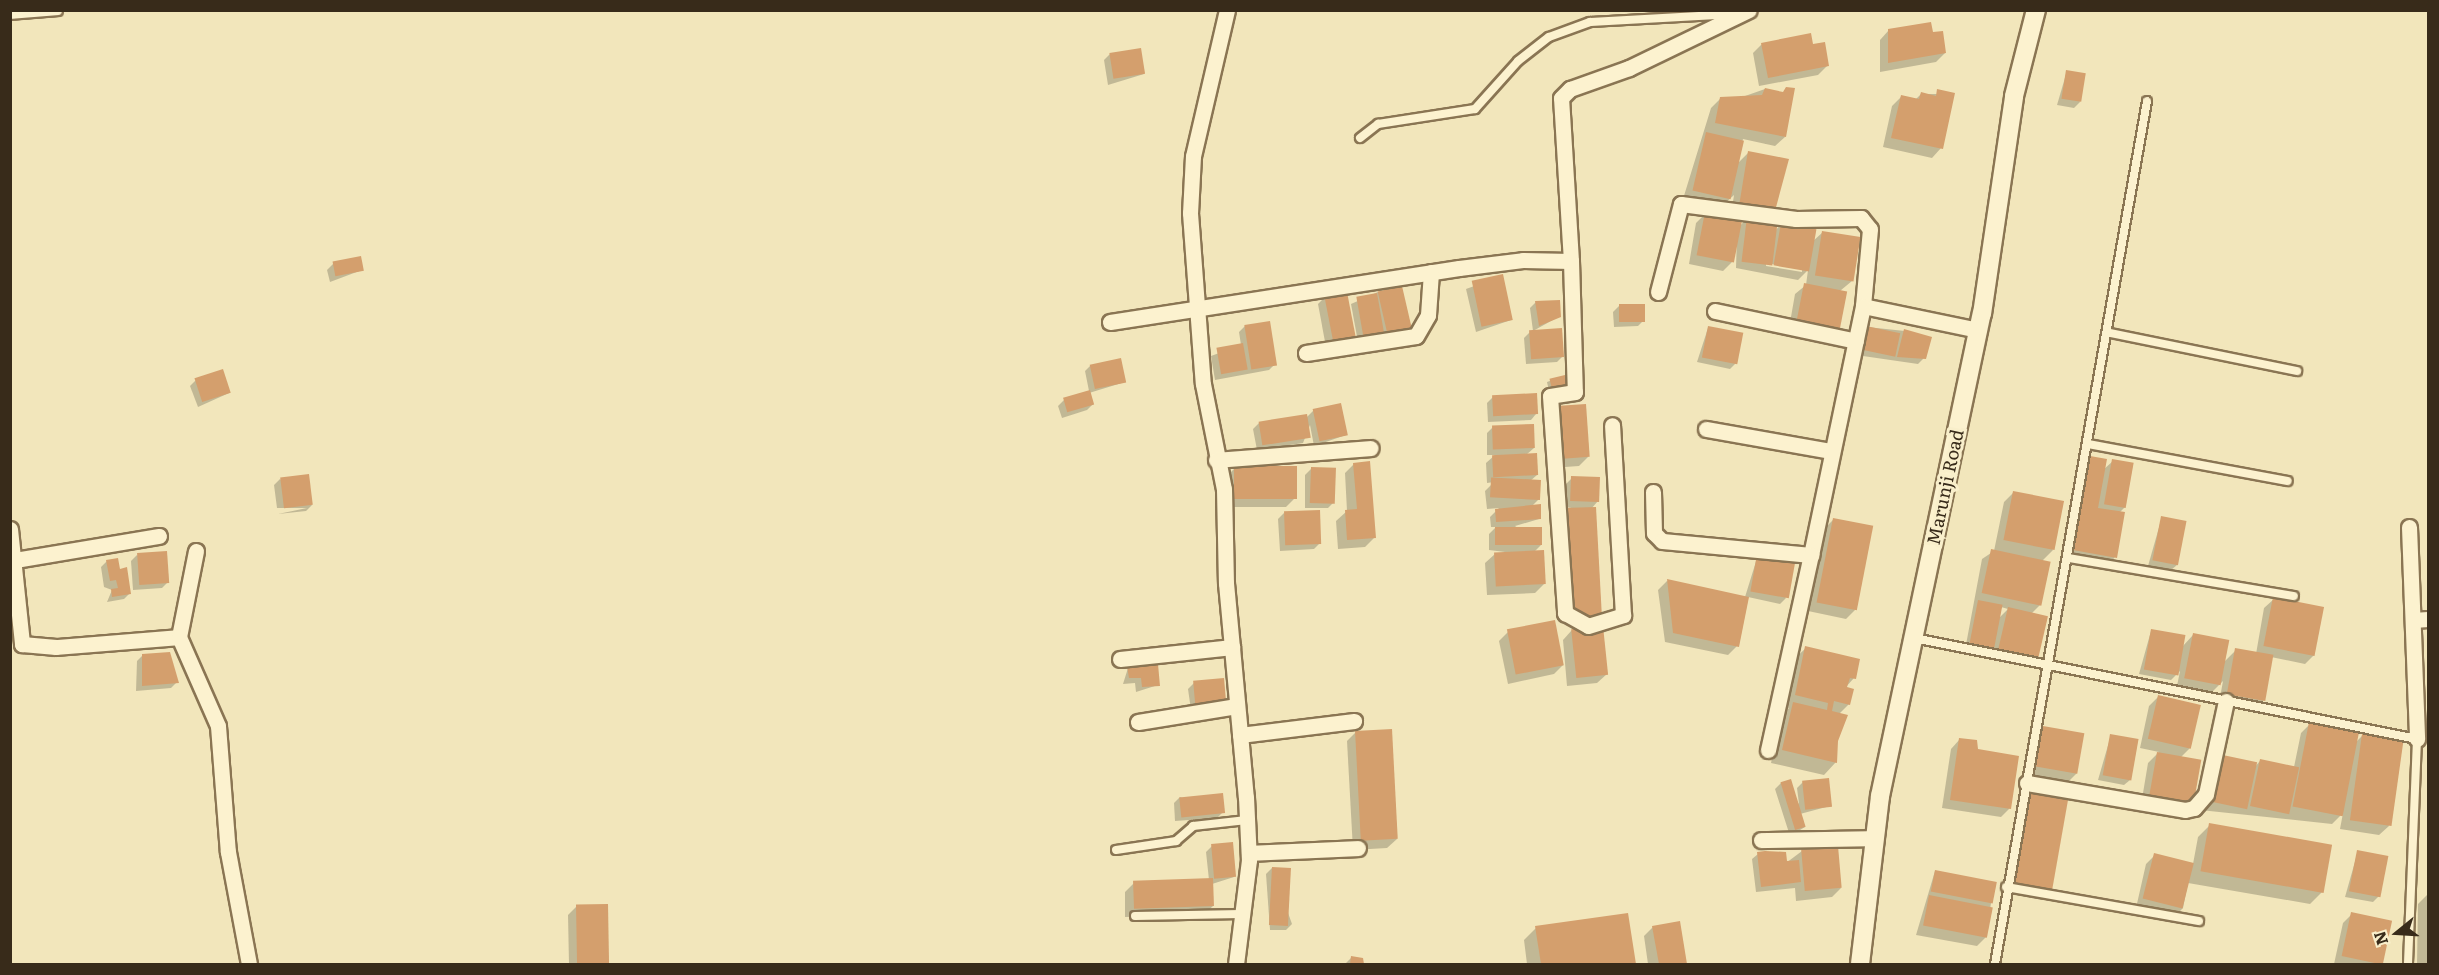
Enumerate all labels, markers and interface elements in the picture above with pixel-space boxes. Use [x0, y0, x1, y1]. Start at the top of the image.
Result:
street label: Marunji Road [1922, 427, 1968, 547]
north arrow [2367, 903, 2427, 963]
text: N [2366, 928, 2393, 949]

